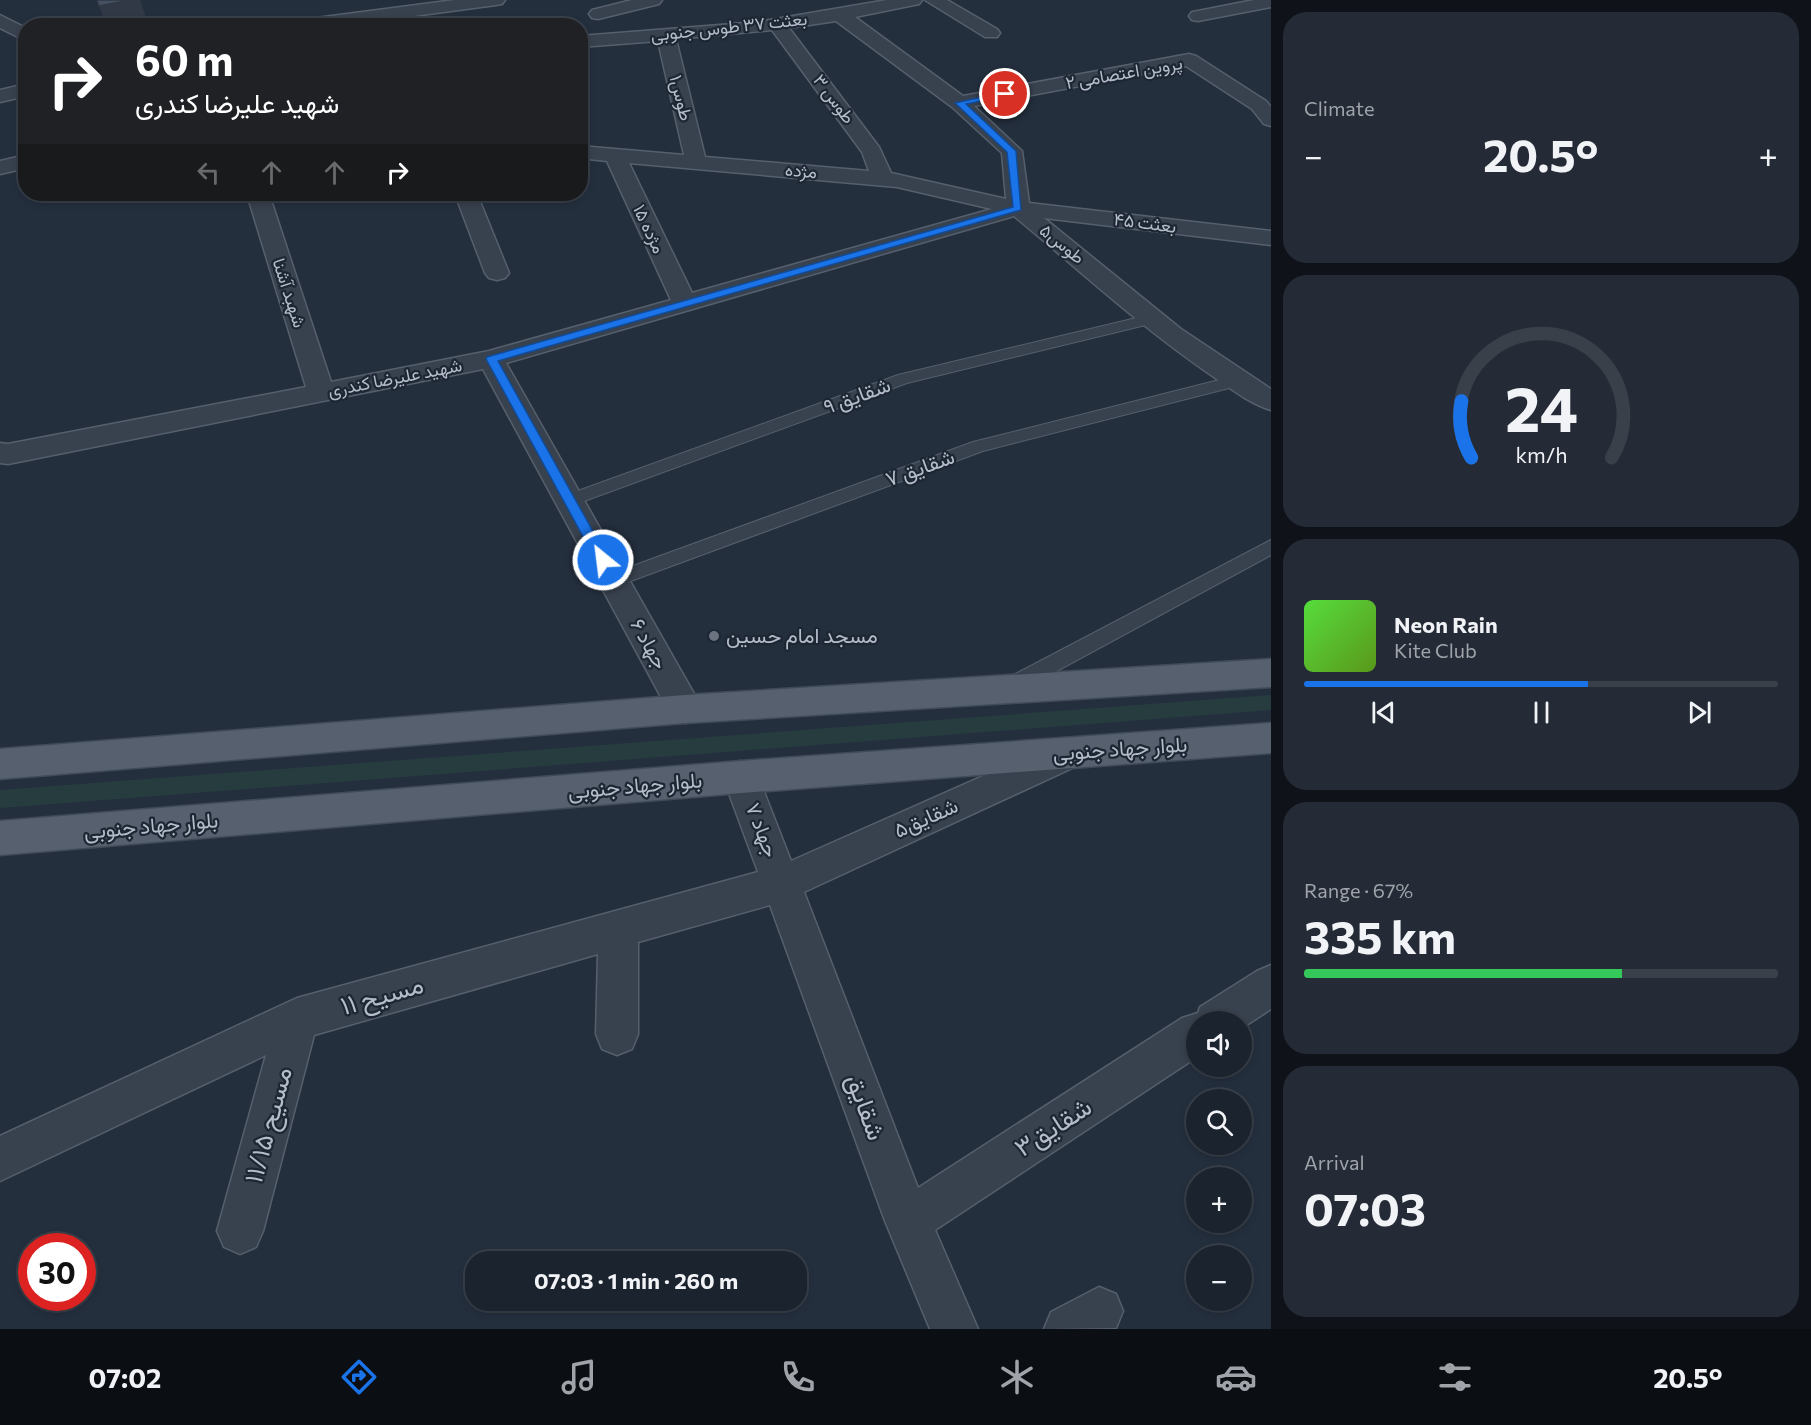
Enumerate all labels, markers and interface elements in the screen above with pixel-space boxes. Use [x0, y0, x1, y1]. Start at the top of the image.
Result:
street label: بعثت ۳۷ طوس جنوبی [649, 7, 808, 46]
text: 60 m [135, 33, 234, 85]
icon: right [36, 42, 114, 120]
street label: پروین اعتصامی ۲ [1064, 51, 1184, 95]
pin [979, 68, 1030, 119]
street label: طوس ۳ [808, 69, 861, 128]
street label: طوس۱ [665, 73, 698, 123]
icon: arrive [988, 77, 1021, 110]
text: شهید علیرضا کندری [135, 86, 339, 119]
text: Climate [1304, 96, 1374, 120]
text: 20.5° [1483, 126, 1598, 181]
text: − [1304, 134, 1323, 175]
text: + [1759, 134, 1778, 175]
icon: left [192, 156, 225, 189]
icon: ahead [255, 156, 288, 189]
icon: ahead [318, 156, 351, 189]
icon: right [381, 156, 414, 189]
street label: مژده [784, 158, 818, 183]
street label: مژده ۱۵ [628, 201, 671, 257]
street label: بعثت ۴۵ [1112, 207, 1178, 237]
street label: طوس۵ [1035, 218, 1090, 269]
street label: شهبد آشنا [267, 255, 311, 330]
street label: شهید علیرضا کندری [326, 353, 464, 402]
text: 24 [1505, 369, 1577, 445]
street label: شقایق ۹ [820, 371, 894, 419]
text: km/h [1515, 442, 1567, 468]
street label: شقایق ۷ [882, 443, 958, 492]
position arrow [571, 528, 635, 592]
text: Neon Rain [1394, 611, 1498, 638]
street label: جهاد ۶ [624, 613, 674, 674]
place label: مسجد امام حسین [726, 622, 878, 650]
marker: مسجد امام حسین [707, 629, 721, 643]
text: Kite Club [1394, 638, 1477, 662]
icon: previous [1367, 696, 1400, 729]
icon: pause [1525, 696, 1558, 729]
icon: next [1683, 696, 1716, 729]
street label: بلوار جهاد جنوبی [1052, 730, 1188, 767]
street label: بلوار جهاد جنوبی [567, 766, 703, 805]
street label: شقایق۵ [889, 791, 962, 843]
street label: جهاد ۷ [740, 799, 785, 861]
street label: بلوار جهاد جنوبی [83, 806, 219, 845]
text: Range · 67% [1304, 878, 1413, 902]
text: 335 km [1304, 908, 1456, 963]
street label: مسیح ۱۱ [337, 967, 428, 1024]
map controls [1186, 1011, 1252, 1311]
button: sound [1186, 1011, 1252, 1077]
street label: مسیح ۱۱/۱۵ [236, 1063, 301, 1187]
street label: شقایق [839, 1069, 894, 1145]
street label: شقایق۳ [1008, 1089, 1098, 1164]
button: search [1186, 1089, 1252, 1155]
text: Arrival [1304, 1150, 1365, 1174]
button: + [1186, 1167, 1252, 1233]
text: 07:03 [1304, 1180, 1426, 1235]
speed limit sign: 30 [18, 1233, 96, 1311]
button: − [1186, 1245, 1252, 1311]
text: 07:03 · 1 min · 260 m [534, 1267, 738, 1294]
icon: directions [338, 1356, 380, 1398]
icon: music [558, 1356, 600, 1398]
icon: phone [777, 1356, 819, 1398]
icon: climate [996, 1356, 1038, 1398]
icon: car [1215, 1356, 1257, 1398]
icon: filters [1434, 1356, 1476, 1398]
text: 07:02 [89, 1361, 161, 1394]
text: 20.5° [1653, 1361, 1722, 1394]

